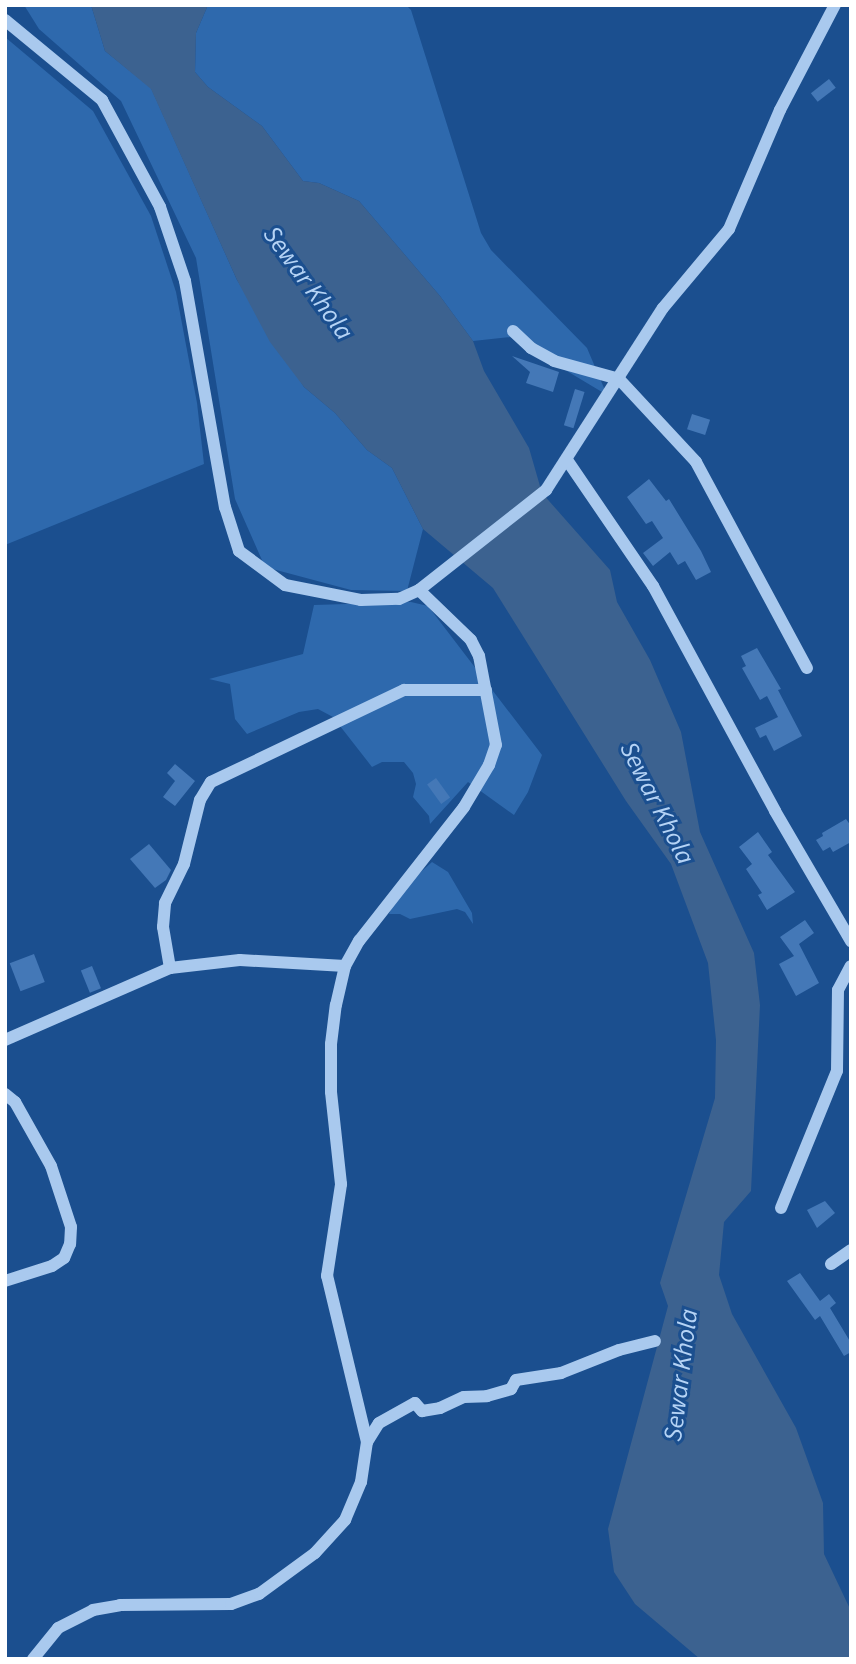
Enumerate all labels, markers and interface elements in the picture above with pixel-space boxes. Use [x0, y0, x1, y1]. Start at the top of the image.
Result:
water label: Sewar Khola [256, 220, 360, 346]
water label: Sewar Khola [613, 737, 701, 869]
water label: Sewar Khola [657, 1307, 705, 1443]

